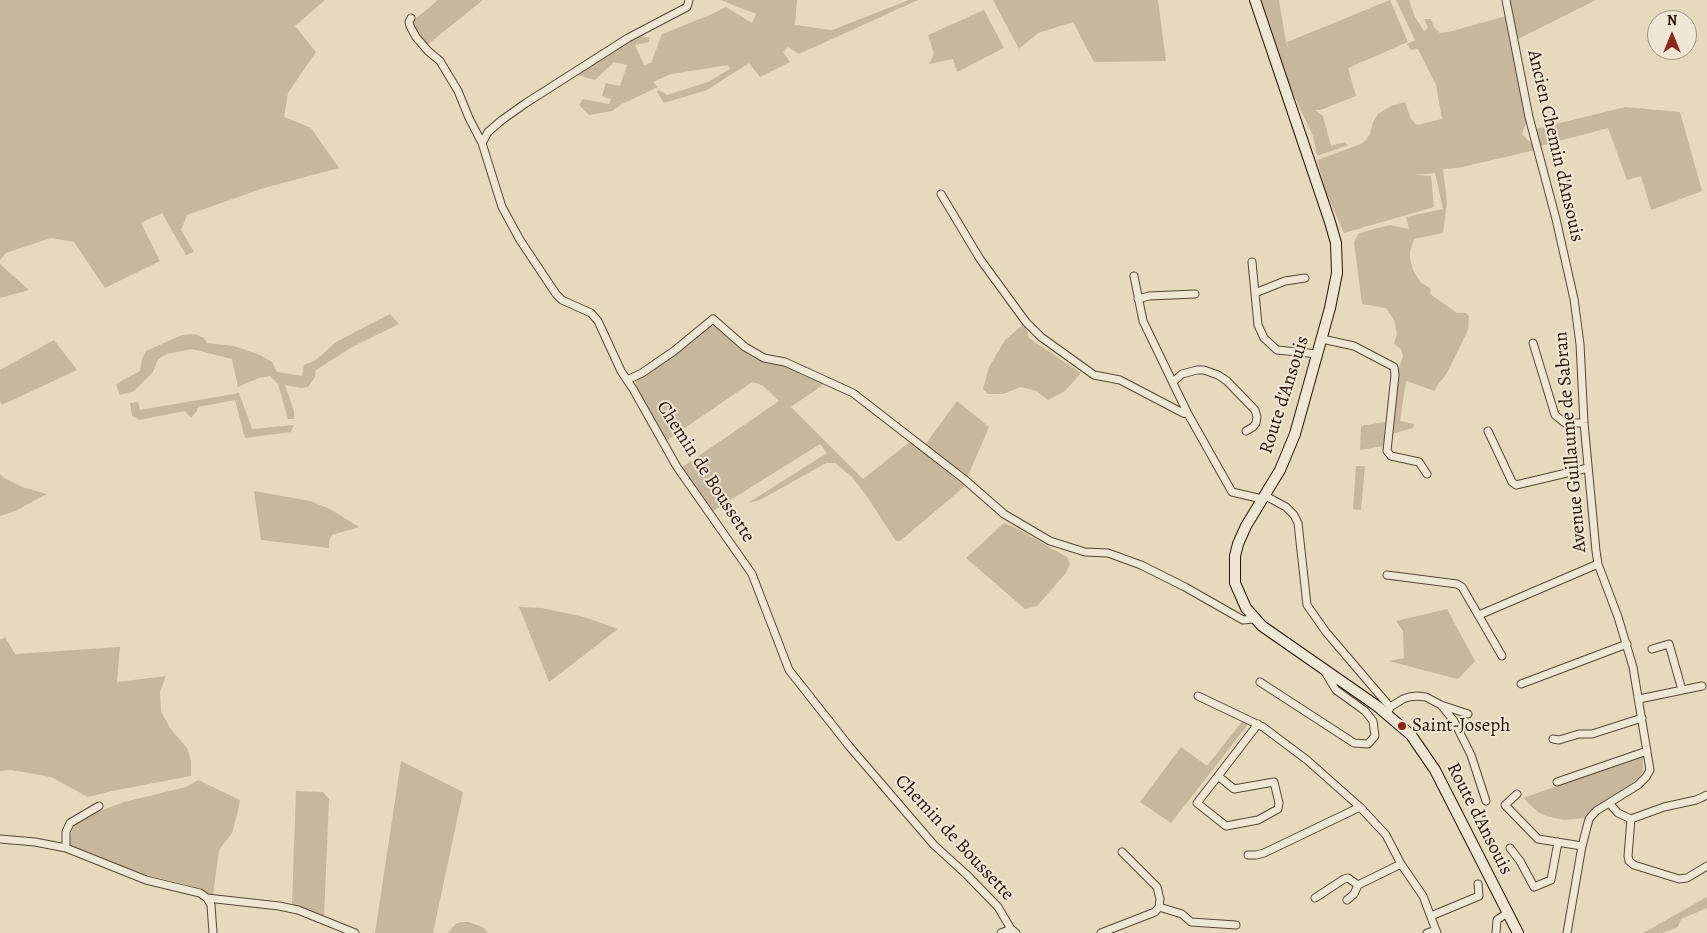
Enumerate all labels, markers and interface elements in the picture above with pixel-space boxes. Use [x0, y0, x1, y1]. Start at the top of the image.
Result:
north arrow [1647, 10, 1697, 60]
text: N [1667, 11, 1677, 30]
street label: Ancien Chemin d'Ansouis [1522, 48, 1588, 244]
street label: Avenue Guillaume de Sabran [1550, 331, 1592, 553]
street label: Route d'Ansouis [1255, 333, 1315, 457]
street label: Chemin de Boussette [651, 397, 759, 547]
place label: Saint-Joseph [1412, 715, 1510, 737]
marker: Saint-Joseph [1396, 720, 1408, 732]
street label: Route d'Ansouis [1441, 759, 1517, 879]
street label: Chemin de Boussette [890, 770, 1018, 906]

